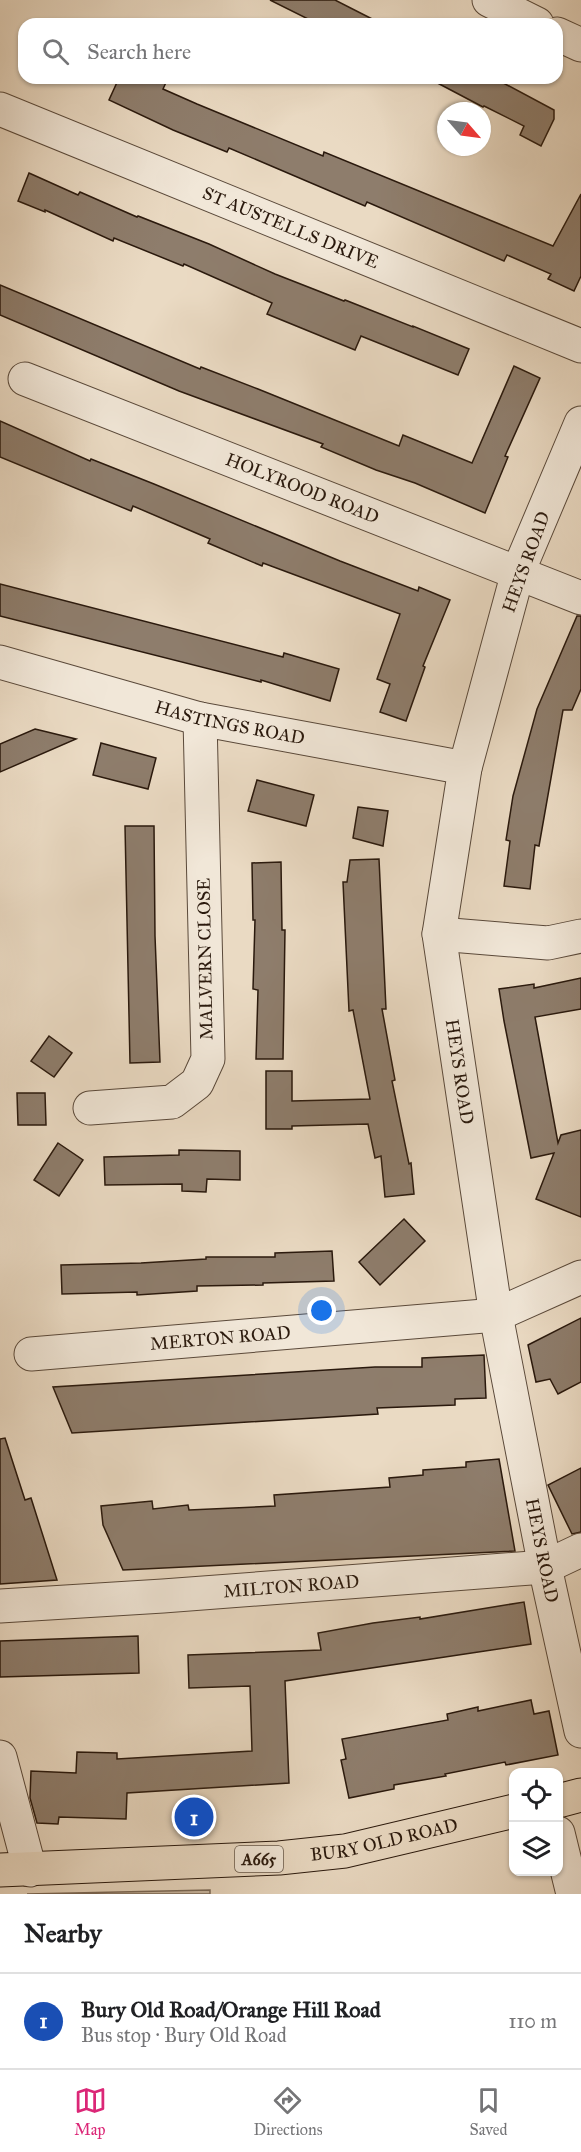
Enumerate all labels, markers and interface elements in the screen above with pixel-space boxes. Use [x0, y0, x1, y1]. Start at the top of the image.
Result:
search box [18, 18, 563, 84]
icon: search [39, 35, 72, 68]
text: Search here [87, 38, 191, 65]
north arrow [437, 102, 491, 156]
street label: ST AUSTELLS DRIVE [199, 182, 382, 273]
street label: HOLYROOD ROAD [222, 448, 382, 528]
street label: HEYS ROAD [498, 508, 554, 616]
street label: HASTINGS ROAD [152, 696, 307, 749]
street label: MALVERN CLOSE [193, 878, 217, 1040]
street label: HEYS ROAD [441, 1018, 478, 1126]
your location [307, 1296, 336, 1325]
street label: MERTON ROAD [149, 1321, 292, 1355]
street label: HEYS ROAD [521, 1496, 564, 1605]
street label: MILTON ROAD [223, 1570, 360, 1602]
map controls [509, 1768, 563, 1876]
button: locate [509, 1768, 563, 1822]
pin: 1 [174, 1794, 214, 1840]
street label: BURY OLD ROAD [309, 1814, 460, 1866]
button: layers [509, 1822, 563, 1876]
road number: A665 [235, 1846, 283, 1872]
text: Nearby [24, 1917, 102, 1949]
text: Bury Old Road/Orange Hill Road [81, 1996, 381, 2023]
text: 1 [40, 2009, 47, 2033]
text: 110 m [509, 2009, 557, 2033]
text: Bus stop · Bury Old Road [81, 2023, 287, 2047]
tab: Map [74, 2084, 107, 2139]
tab: Directions [254, 2084, 322, 2139]
tab: Saved [469, 2084, 507, 2139]

